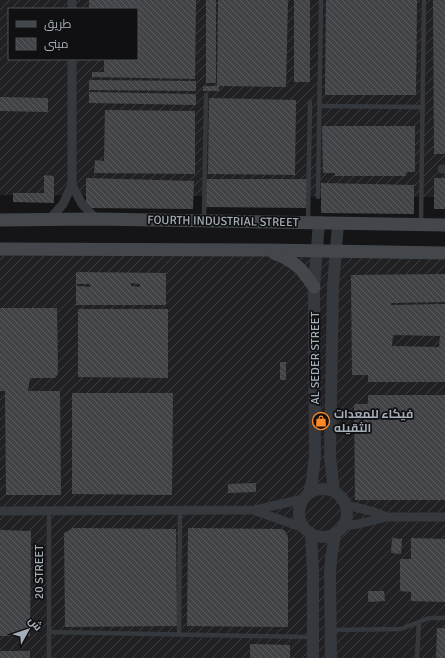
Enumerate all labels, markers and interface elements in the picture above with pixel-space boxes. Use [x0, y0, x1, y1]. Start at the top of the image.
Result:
legend [8, 8, 138, 60]
text: طريق [44, 17, 72, 32]
text: مبنى [44, 37, 69, 52]
street label: FOURTH INDUSTRIAL STREET [147, 213, 299, 230]
street label: AL SEDER STREET [308, 311, 323, 404]
place label: فيكاء للمعدات الثقيله [334, 407, 413, 436]
shop icon: فيكاء للمعدات الثقيله [311, 411, 331, 431]
street label: 20 STREET [32, 545, 47, 599]
north arrow [8, 610, 48, 650]
text: ش [26, 614, 45, 633]

